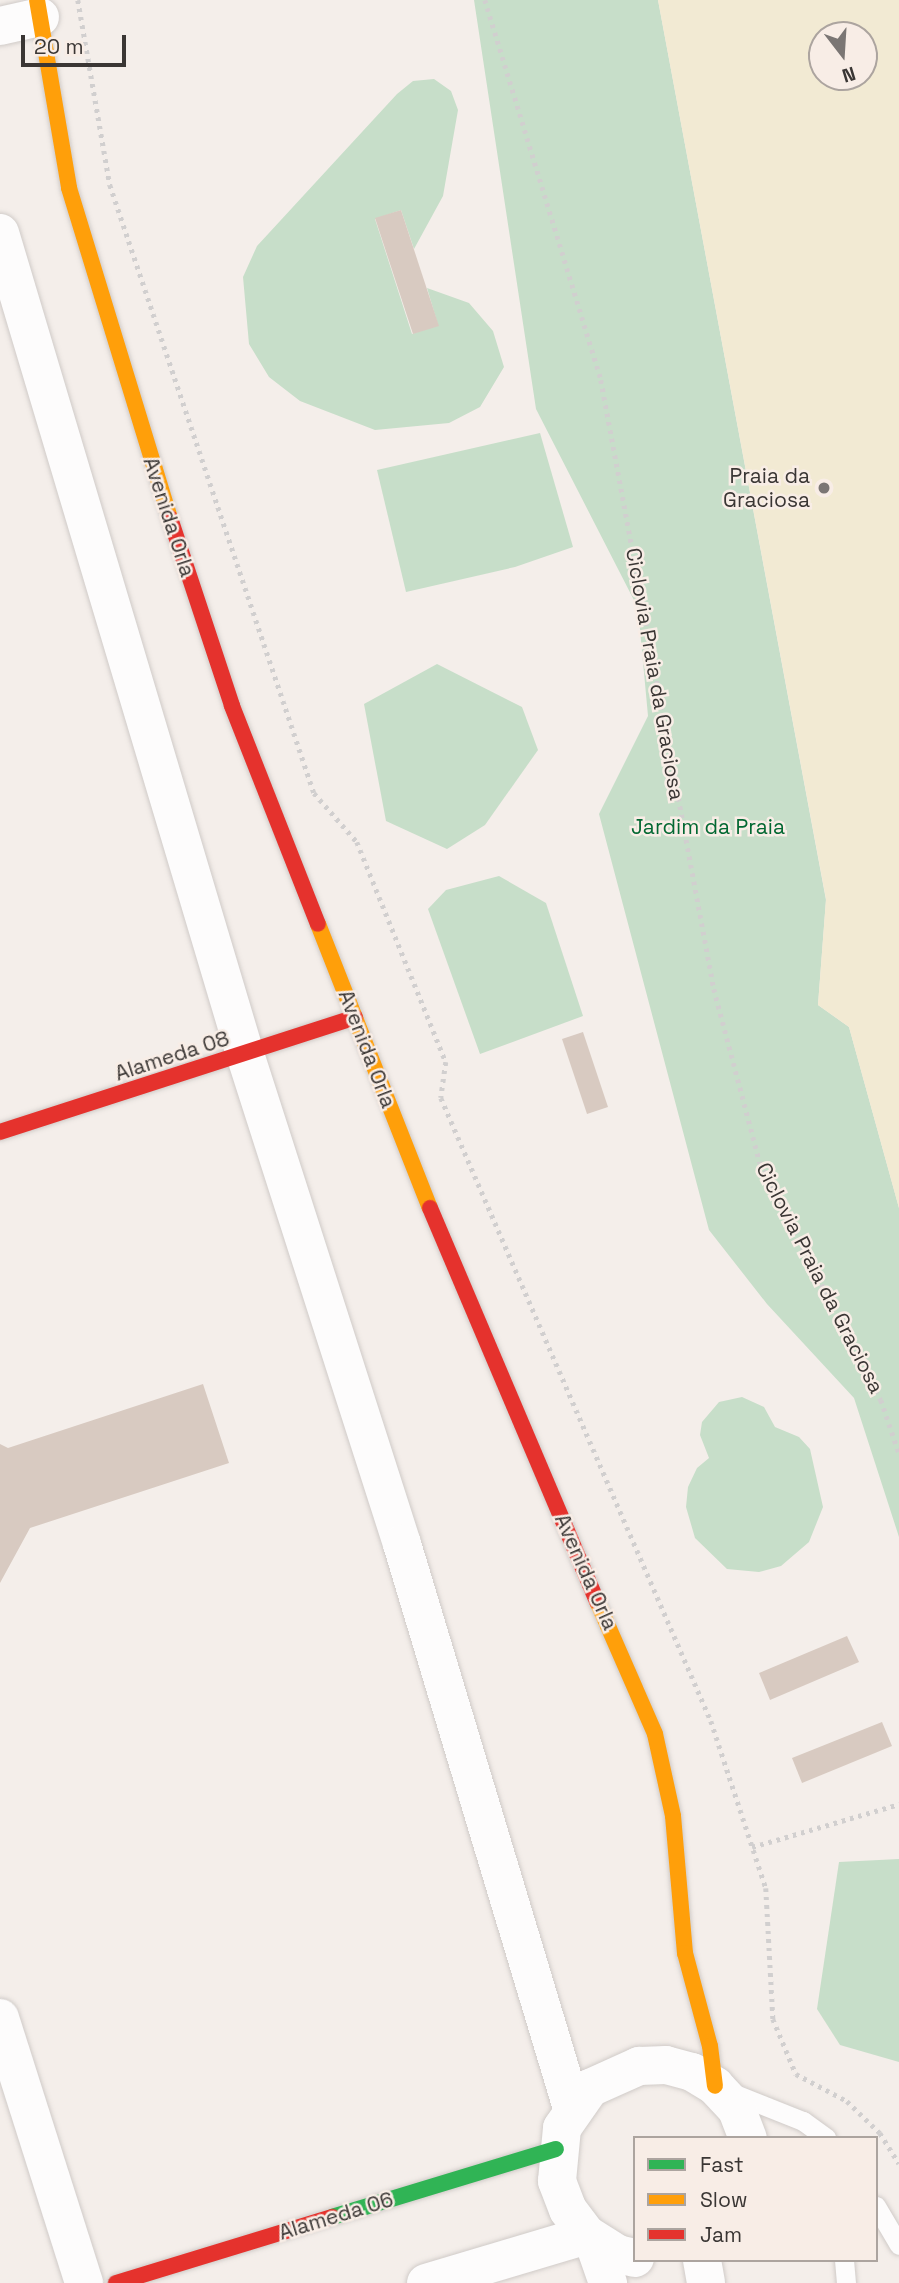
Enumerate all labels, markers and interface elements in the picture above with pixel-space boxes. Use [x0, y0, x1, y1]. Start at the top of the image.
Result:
scale bar [24, 21, 130, 65]
north arrow [808, 21, 878, 91]
text: 20 m [34, 33, 84, 60]
text: N [839, 61, 858, 88]
street label: Avenida Orla [138, 454, 200, 580]
place label: Praia da Graciosa [723, 463, 810, 513]
marker: Praia da Graciosa [816, 480, 832, 496]
street label: Ciclovia Praia da Graciosa [620, 546, 690, 802]
park label: Jardim da Praia [631, 814, 785, 840]
street label: Avenida Orla [333, 986, 401, 1112]
street label: Alameda 08 [112, 1026, 232, 1086]
street label: Ciclovia Praia da Graciosa [751, 1158, 889, 1398]
street label: Avenida Orla [549, 1510, 623, 1634]
legend [633, 2136, 878, 2262]
text: Fast [700, 2151, 744, 2178]
text: Slow [700, 2186, 748, 2213]
street label: Alameda 06 [276, 2187, 396, 2245]
text: Jam [700, 2221, 742, 2248]

